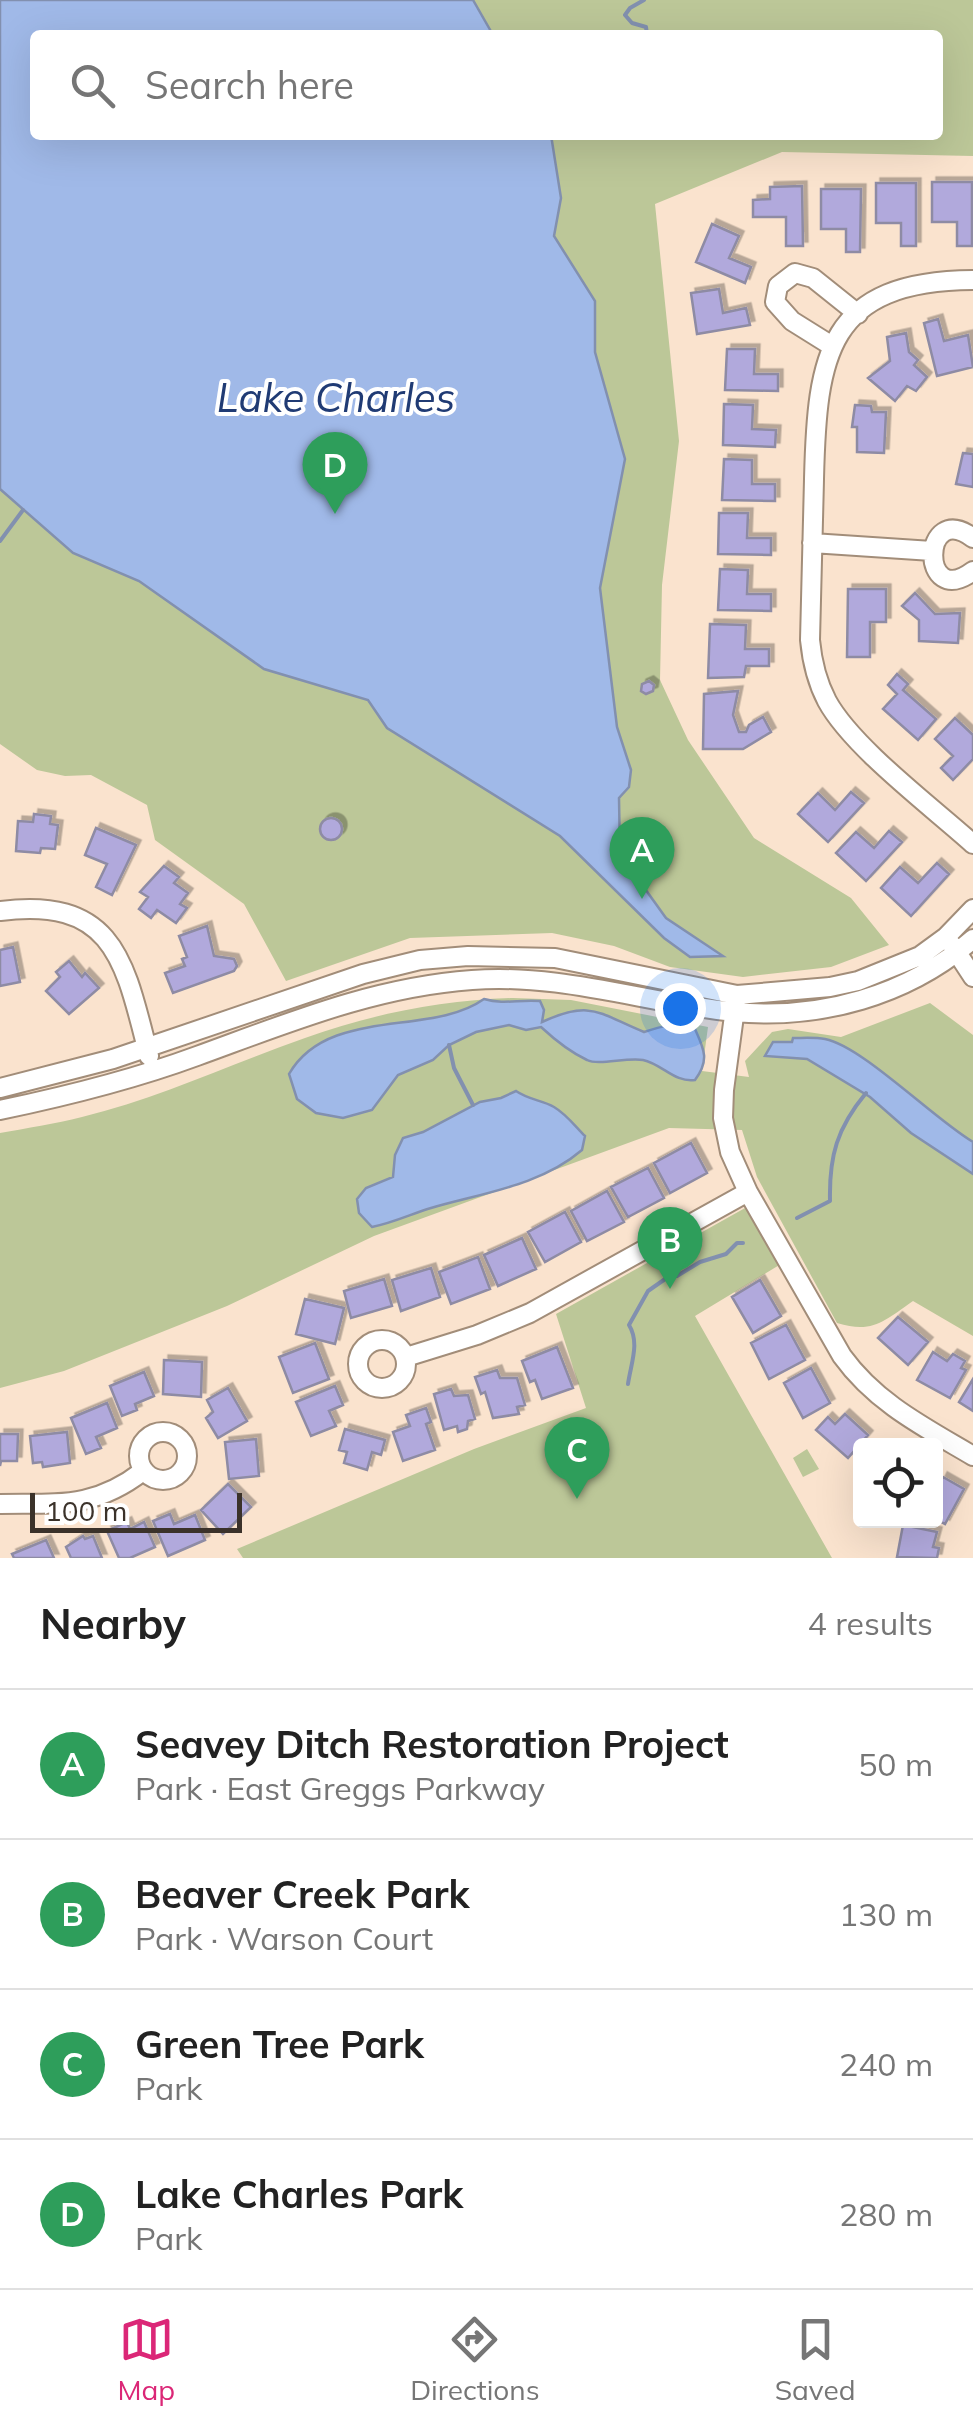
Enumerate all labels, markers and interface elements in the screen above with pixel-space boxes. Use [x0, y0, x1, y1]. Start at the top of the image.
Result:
search box [30, 30, 943, 140]
icon: search [65, 58, 120, 113]
text: Search here [145, 61, 354, 109]
water label: Lake Charles [217, 372, 455, 422]
pin: D [302, 432, 368, 514]
pin: A [610, 816, 674, 899]
your location [655, 983, 706, 1034]
pin: B [638, 1206, 702, 1289]
pin: C [544, 1416, 610, 1499]
map controls [853, 1438, 943, 1528]
button: locate [853, 1438, 943, 1528]
scale bar [30, 1488, 242, 1532]
text: 100 m [45, 1493, 127, 1528]
text: Nearby [40, 1597, 186, 1650]
text: 4 results [808, 1603, 933, 1643]
text: Seavey Ditch Restoration Project [135, 1720, 729, 1768]
text: A [60, 1744, 85, 1784]
text: 50 m [858, 1744, 933, 1784]
text: Park · East Greggs Parkway [135, 1768, 545, 1808]
text: Beaver Creek Park [135, 1870, 469, 1918]
text: B [61, 1894, 84, 1934]
text: 130 m [839, 1894, 933, 1934]
text: Park · Warson Court [135, 1918, 433, 1958]
text: Green Tree Park [135, 2020, 424, 2068]
text: C [62, 2044, 83, 2084]
text: 240 m [839, 2044, 933, 2084]
text: Park [135, 2068, 202, 2108]
text: Lake Charles Park [135, 2170, 463, 2218]
text: D [60, 2194, 85, 2234]
text: 280 m [839, 2194, 933, 2234]
text: Park [135, 2218, 202, 2258]
tab: Map [118, 2312, 175, 2407]
tab: Directions [410, 2312, 540, 2407]
tab: Saved [775, 2312, 855, 2407]

